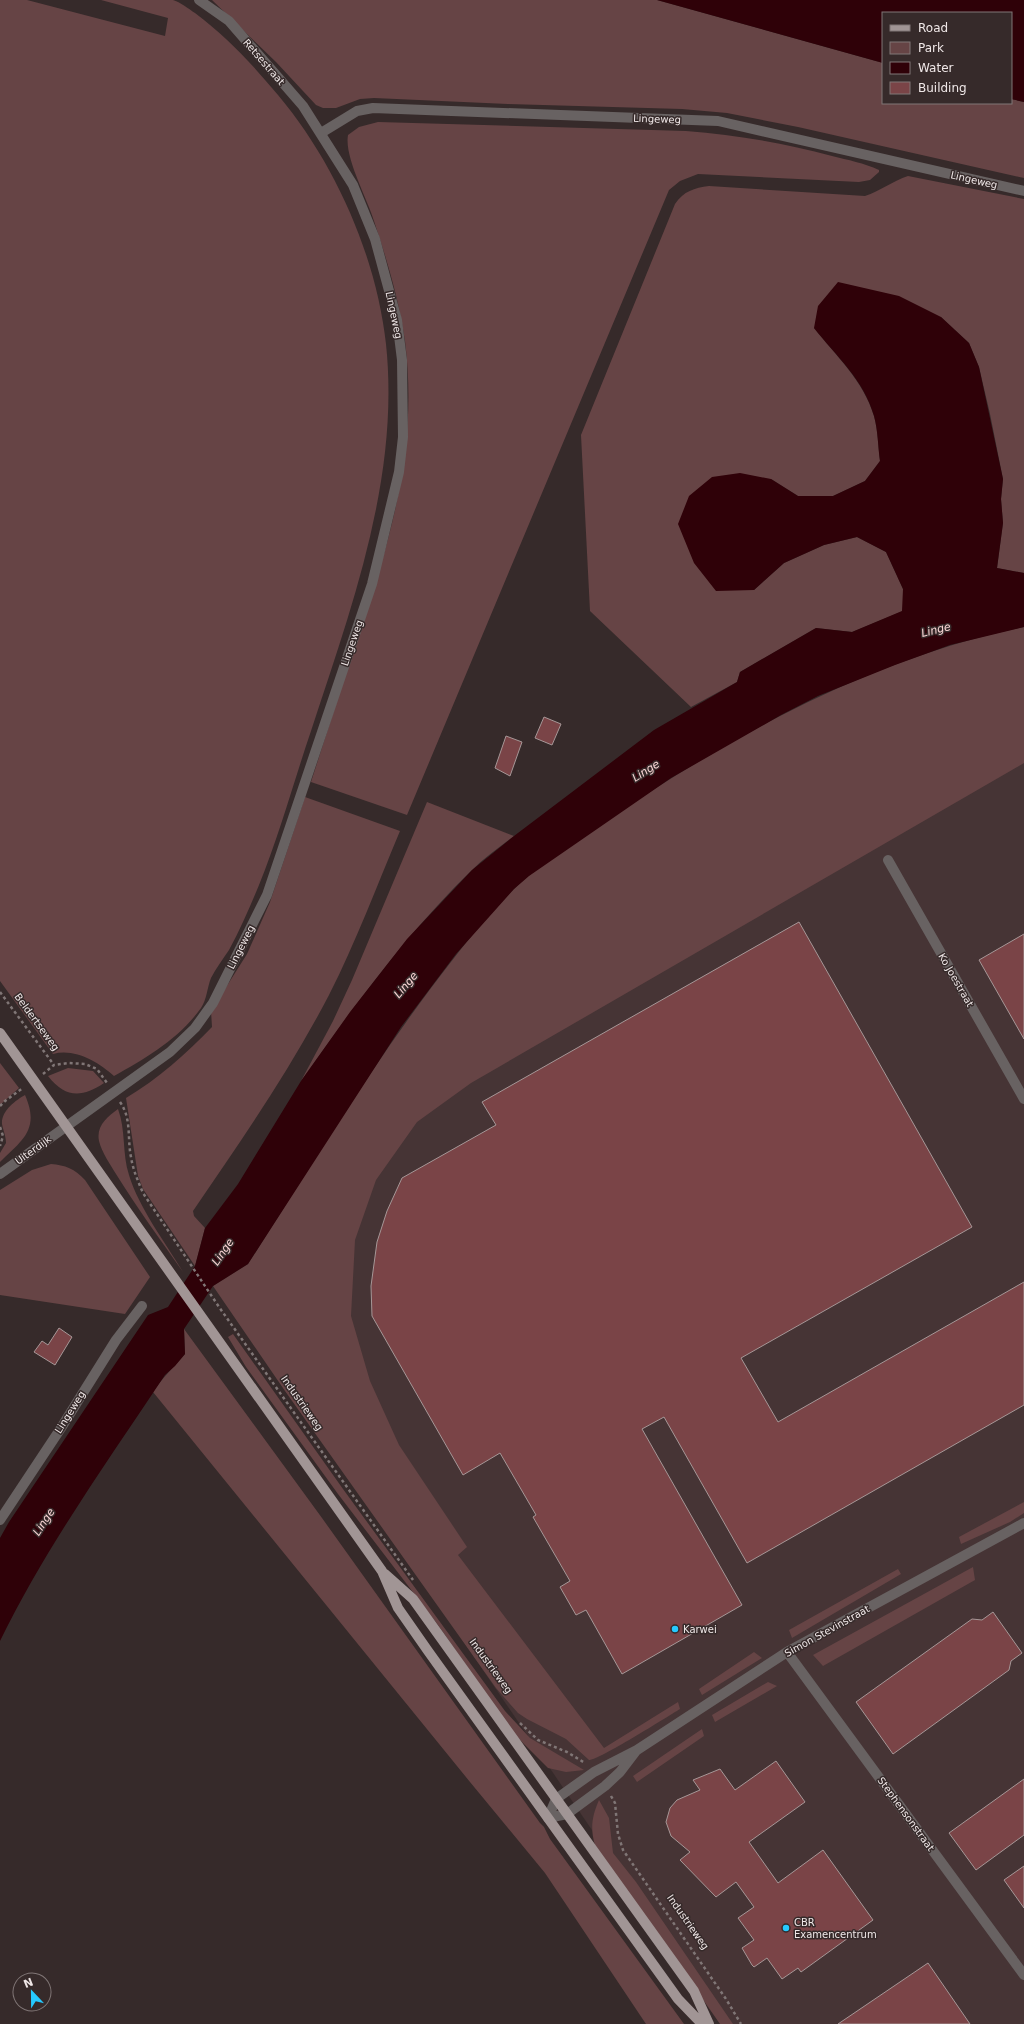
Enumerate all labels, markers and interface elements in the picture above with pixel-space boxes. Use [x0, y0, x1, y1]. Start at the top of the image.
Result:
legend [882, 12, 1012, 104]
text: Road [918, 21, 948, 35]
street label: Retsestraat [241, 37, 287, 87]
text: Park [918, 41, 944, 55]
text: Water [918, 61, 954, 75]
text: Building [918, 81, 967, 95]
street label: Lingeweg [633, 113, 681, 125]
street label: Lingeweg [949, 169, 999, 191]
street label: Lingeweg [384, 290, 404, 340]
street label: Lingeweg [339, 619, 365, 667]
water label: Linge [920, 620, 952, 640]
water label: Linge [630, 757, 662, 785]
street label: Lingeweg [225, 923, 257, 971]
street label: Ko Joestraat [936, 951, 976, 1009]
water label: Linge [391, 969, 421, 1001]
street label: Beldertseweg [12, 991, 62, 1053]
street label: Uiterdijk [13, 1133, 53, 1167]
water label: Linge [209, 1236, 237, 1268]
street label: Industrieweg [279, 1373, 325, 1433]
street label: Lingeweg [53, 1389, 87, 1435]
water label: Linge [30, 1506, 58, 1538]
street label: Simon Stevinstraat [783, 1603, 871, 1659]
marker: Karwei [670, 1624, 680, 1634]
place label: Karwei [683, 1624, 717, 1635]
street label: Industrieweg [467, 1637, 515, 1695]
street label: Stephensonstraat [875, 1775, 937, 1853]
street label: Industrieweg [665, 1892, 711, 1952]
place label: CBR Examencentrum [794, 1917, 877, 1940]
marker: CBR Examencentrum [781, 1923, 791, 1933]
north arrow [12, 1972, 52, 2012]
text: N [22, 1975, 35, 1991]

